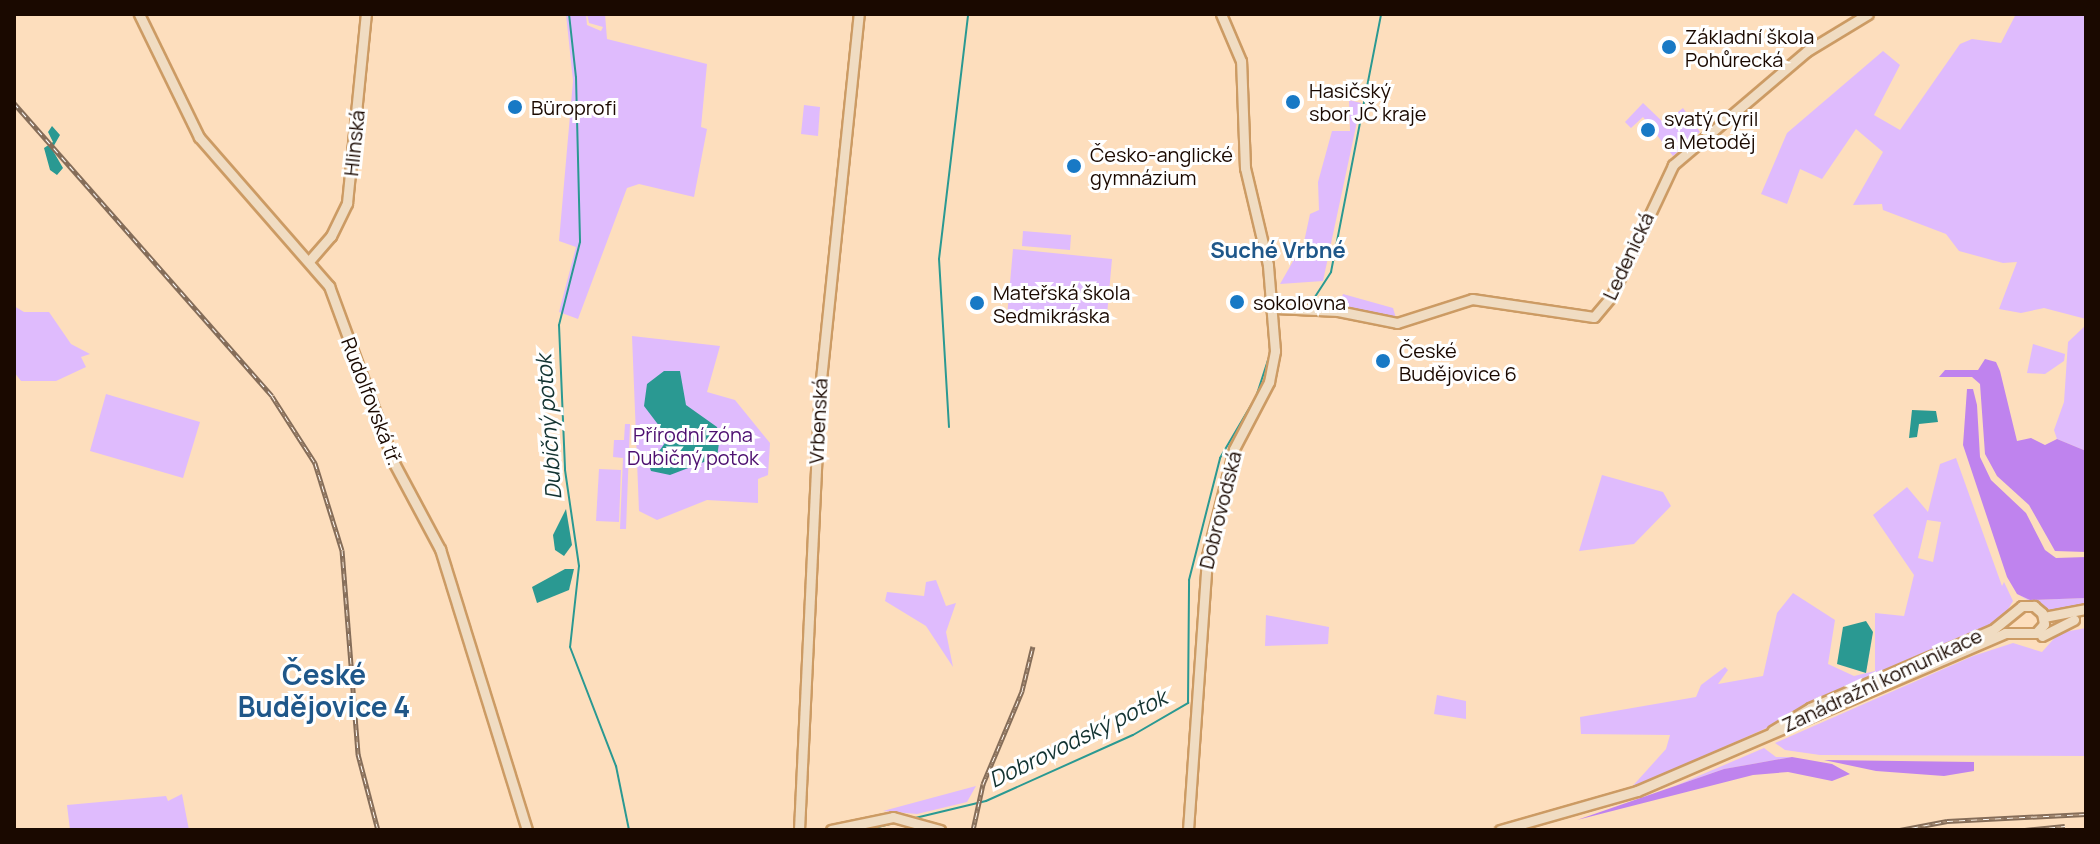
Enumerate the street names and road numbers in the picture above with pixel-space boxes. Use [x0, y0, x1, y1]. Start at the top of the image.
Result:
street label: Hlinská [339, 109, 369, 177]
street label: Ledenická [1597, 208, 1659, 304]
street label: Rudolfovská tř. [337, 334, 407, 468]
street label: Vrbenská [804, 377, 832, 465]
street label: Dobrovodská [1194, 449, 1246, 571]
street label: Zanádražní komunikace [1778, 623, 1986, 737]

